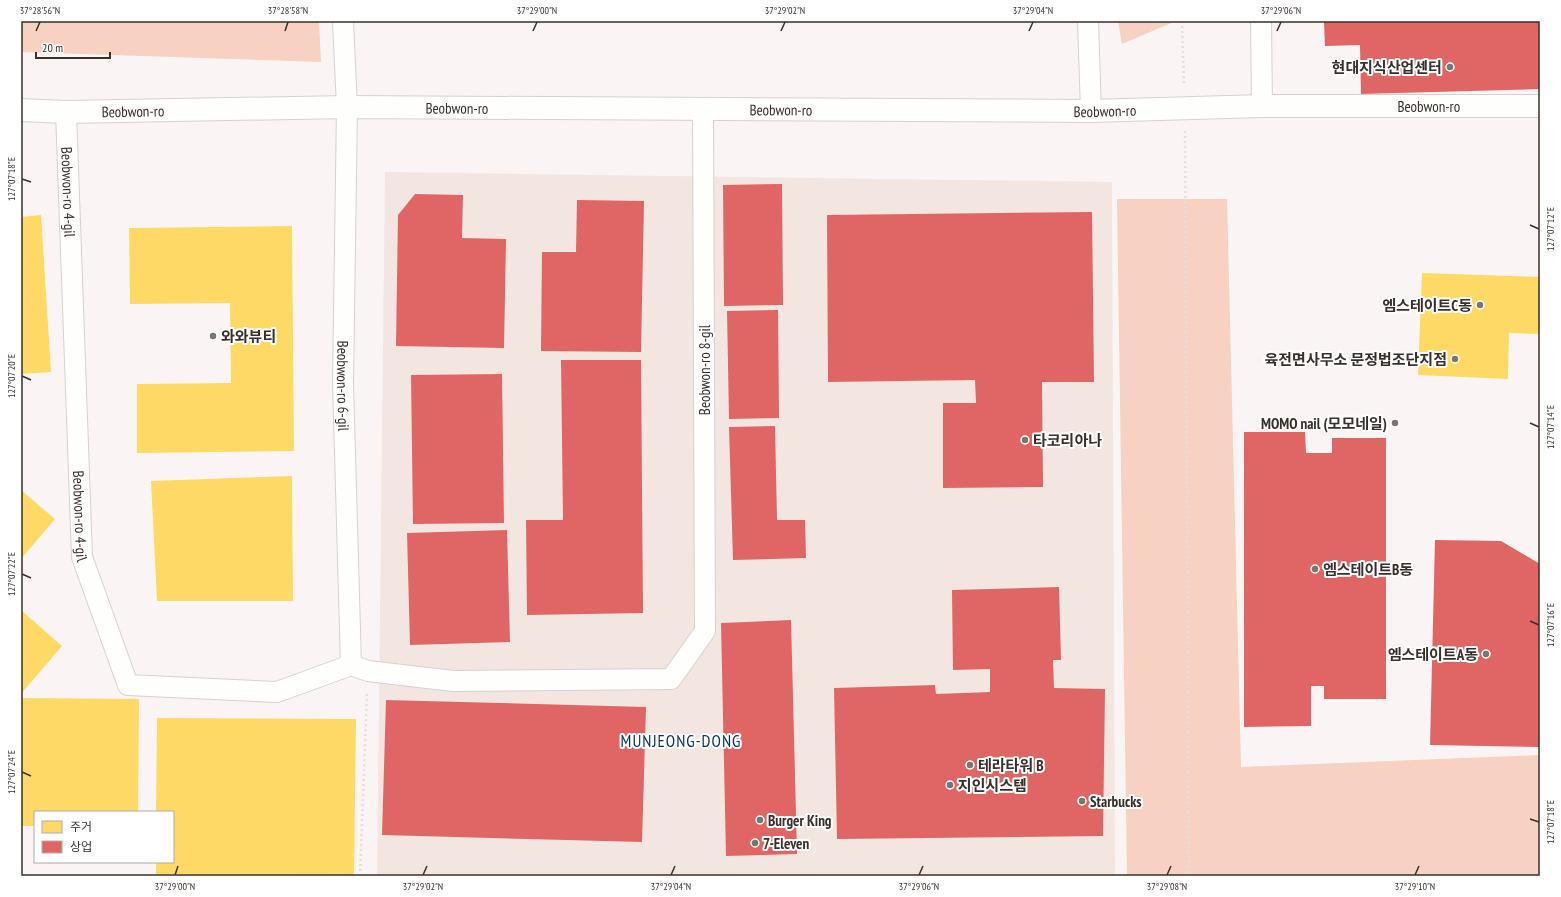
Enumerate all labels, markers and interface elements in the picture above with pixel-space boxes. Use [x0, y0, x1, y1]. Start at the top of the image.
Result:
text: 37°28'56"N [20, 4, 60, 17]
text: 37°28'58"N [268, 4, 308, 17]
text: 37°29'00"N [517, 4, 557, 17]
text: 37°29'02"N [765, 4, 805, 17]
text: 37°29'04"N [1013, 4, 1053, 17]
text: 37°29'06"N [1261, 4, 1301, 17]
scale bar [36, 34, 110, 60]
text: 20 m [42, 40, 63, 55]
place label: 현대지식산업센터 [1332, 58, 1442, 77]
marker: 현대지식산업센터 [1445, 62, 1455, 72]
street label: Beobwon-ro [1397, 97, 1460, 116]
street label: Beobwon-ro [425, 98, 488, 117]
street label: Beobwon-ro [749, 100, 812, 119]
street label: Beobwon-ro [1073, 100, 1137, 121]
street label: Beobwon-ro [101, 101, 165, 121]
street label: Beobwon-ro 4-gil [58, 146, 80, 238]
text: 127°07'18"E [5, 157, 18, 201]
text: 127°07'12"E [1544, 207, 1557, 251]
place label: 엠스테이트C동 [1382, 296, 1472, 315]
marker: 엠스테이트C동 [1475, 300, 1485, 310]
street label: Beobwon-ro 8-gil [695, 324, 714, 415]
place label: 와와뷰티 [221, 327, 276, 346]
marker: 와와뷰티 [208, 331, 218, 341]
street label: Beobwon-ro 6-gil [333, 341, 354, 432]
place label: 육전면사무소 문정법조단지점 [1265, 350, 1447, 369]
text: 127°07'20"E [5, 354, 18, 398]
marker: 육전면사무소 문정법조단지점 [1450, 354, 1460, 364]
text: 127°07'14"E [1544, 405, 1557, 449]
place label: MOMO nail (모모네일) [1261, 414, 1387, 433]
marker: MOMO nail (모모네일) [1390, 418, 1400, 428]
place label: 타코리아나 [1033, 431, 1102, 450]
marker: 타코리아나 [1020, 435, 1030, 445]
street label: Beobwon-ro 4-gil [69, 470, 92, 564]
text: 127°07'22"E [5, 552, 18, 596]
place label: 엠스테이트B동 [1323, 560, 1413, 579]
marker: 엠스테이트B동 [1310, 564, 1320, 574]
text: 127°07'16"E [1544, 603, 1557, 647]
place label: 엠스테이트A동 [1388, 645, 1478, 664]
marker: 엠스테이트A동 [1481, 649, 1491, 659]
district label: MUNJEONG-DONG [621, 730, 741, 752]
text: 127°07'24"E [5, 750, 18, 794]
place label: 테라타워 B [978, 756, 1044, 775]
marker: 테라타워 B [965, 760, 975, 770]
place label: 지인시스템 [958, 776, 1027, 795]
marker: 지인시스템 [945, 780, 955, 790]
place label: Starbucks [1090, 792, 1142, 811]
marker: Starbucks [1077, 796, 1087, 806]
text: 127°07'18"E [1544, 800, 1557, 844]
legend [34, 811, 174, 863]
place label: Burger King [768, 811, 832, 830]
marker: Burger King [755, 815, 765, 825]
text: 주거 [70, 819, 92, 834]
place label: 7-Eleven [763, 834, 810, 853]
marker: 7-Eleven [750, 838, 760, 848]
text: 상업 [70, 839, 92, 854]
text: 37°29'00"N [155, 880, 195, 893]
text: 37°29'02"N [403, 880, 443, 893]
text: 37°29'04"N [651, 880, 691, 893]
text: 37°29'06"N [899, 880, 939, 893]
text: 37°29'08"N [1147, 880, 1187, 893]
text: 37°29'10"N [1395, 880, 1435, 893]

